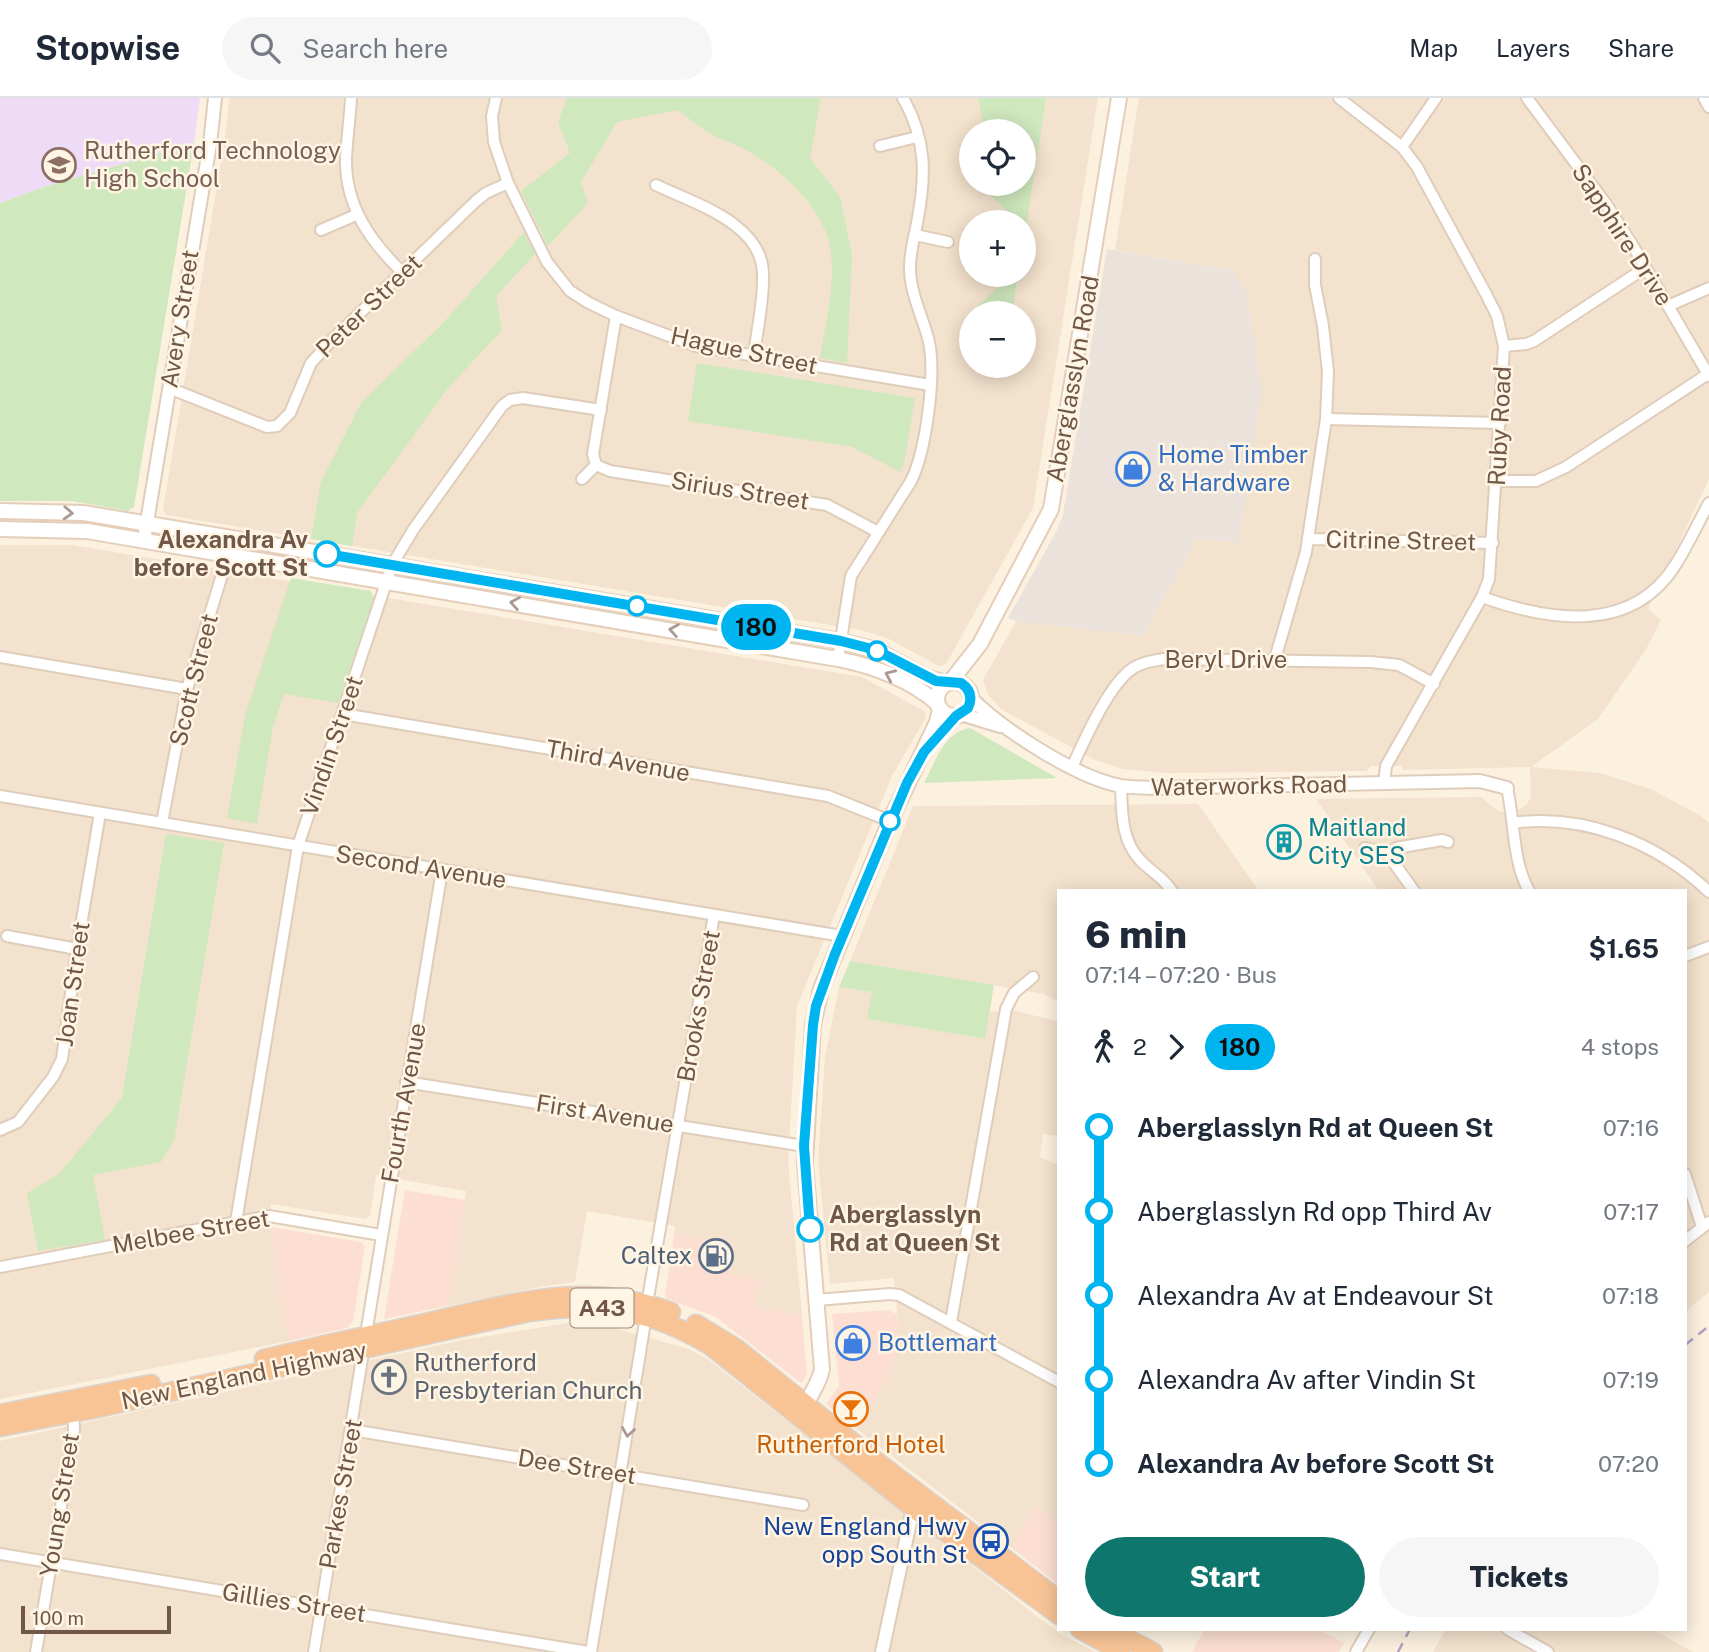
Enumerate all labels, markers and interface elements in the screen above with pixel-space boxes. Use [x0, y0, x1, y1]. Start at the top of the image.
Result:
search box [222, 17, 712, 80]
text: Stopwise [35, 29, 180, 67]
icon: search [246, 29, 284, 67]
text: Search here [302, 33, 448, 64]
text: Map [1409, 34, 1458, 62]
text: Layers [1496, 34, 1570, 62]
text: Share [1608, 34, 1674, 62]
map controls [959, 119, 1036, 378]
button: locate [959, 119, 1036, 196]
place label: Rutherford Technology High School [84, 136, 341, 192]
school or university icon: Rutherford Technology High School [40, 146, 78, 184]
street label: Sapphire Drive [1567, 158, 1679, 311]
button: + [959, 210, 1036, 287]
street label: Avery Street [154, 248, 204, 390]
street label: Peter Street [310, 248, 427, 363]
street label: Aberglasslyn Road [1040, 273, 1104, 484]
button: − [959, 301, 1036, 378]
street label: Hague Street [668, 321, 820, 379]
street label: Ruby Road [1482, 365, 1516, 486]
place label: Home Timber & Hardware [1158, 440, 1308, 496]
shop icon: Home Timber & Hardware [1114, 450, 1152, 488]
street label: Sirius Street [669, 465, 811, 515]
one-way arrow [63, 505, 74, 520]
place label: Alexandra Av before Scott St [134, 525, 308, 581]
street label: Citrine Street [1326, 525, 1477, 555]
marker: Alexandra Av before Scott St [314, 541, 340, 567]
one-way arrow [509, 596, 521, 611]
unlabelled marker [627, 596, 647, 616]
line badge: 180 [716, 604, 796, 650]
street label: Scott Street [163, 611, 223, 749]
text: 180 [735, 613, 777, 641]
one-way arrow [668, 623, 680, 638]
unlabelled marker [867, 641, 887, 661]
street label: Beryl Drive [1165, 645, 1287, 673]
one-way arrow [885, 669, 897, 683]
street label: Vindin Street [294, 672, 368, 819]
street label: Third Avenue [544, 734, 692, 786]
street label: Waterworks Road [1151, 769, 1347, 801]
unlabelled marker [880, 811, 900, 831]
place label: Maitland City SES [1308, 813, 1406, 869]
building icon: Maitland City SES [1265, 823, 1303, 861]
street label: Second Avenue [334, 839, 509, 893]
text: 6 min [1085, 912, 1187, 957]
street label: Joan Street [49, 920, 95, 1048]
street label: Brooks Street [671, 928, 725, 1084]
text: $1.65 [1588, 933, 1659, 964]
text: 07:14 – 07:20 · Bus [1085, 961, 1277, 988]
street label: Fourth Avenue [375, 1021, 431, 1185]
icon: walk [1085, 1028, 1123, 1066]
icon: forward [1157, 1028, 1195, 1066]
text: 2 [1133, 1033, 1147, 1060]
text: 180 [1219, 1033, 1261, 1061]
text: 4 stops [1581, 1033, 1659, 1060]
street label: First Avenue [534, 1088, 676, 1138]
text: Aberglasslyn Rd at Queen St [1137, 1112, 1493, 1143]
text: 07:16 [1603, 1114, 1659, 1141]
text: Aberglasslyn Rd opp Third Av [1137, 1196, 1492, 1227]
text: 07:17 [1603, 1198, 1659, 1225]
place label: Aberglasslyn Rd at Queen St [829, 1200, 1000, 1256]
street label: Melbee Street [110, 1203, 272, 1259]
marker: Aberglasslyn Rd at Queen St [797, 1216, 823, 1242]
fuel station icon: Caltex [697, 1237, 735, 1275]
place label: Caltex [621, 1241, 692, 1269]
text: Alexandra Av at Endeavour St [1137, 1280, 1494, 1311]
text: 07:18 [1602, 1282, 1659, 1309]
road number: A43 [570, 1288, 634, 1328]
shop icon: Bottlemart [834, 1324, 872, 1362]
place label: Bottlemart [878, 1328, 997, 1356]
street label: New England Highway [118, 1335, 369, 1415]
place label: Rutherford Presbyterian Church [414, 1348, 642, 1404]
church icon: Rutherford Presbyterian Church [370, 1358, 408, 1396]
text: Alexandra Av after Vindin St [1137, 1364, 1476, 1395]
text: 07:19 [1603, 1366, 1659, 1393]
bar icon: Rutherford Hotel [832, 1390, 870, 1428]
street label: Parkes Street [313, 1416, 367, 1571]
one-way arrow [620, 1426, 635, 1438]
place label: Rutherford Hotel [756, 1430, 946, 1458]
street label: Young Street [34, 1431, 84, 1579]
street label: Dee Street [516, 1443, 638, 1489]
text: Alexandra Av before Scott St [1137, 1448, 1494, 1479]
text: 07:20 [1598, 1450, 1659, 1477]
place label: New England Hwy opp South St [763, 1512, 967, 1568]
bus stop icon: New England Hwy opp South St [972, 1522, 1010, 1560]
button: Start [1085, 1537, 1365, 1617]
button: Tickets [1379, 1537, 1659, 1617]
street label: Gillies Street [220, 1577, 368, 1627]
scale bar [21, 1603, 172, 1635]
text: 100 m [32, 1607, 84, 1629]

